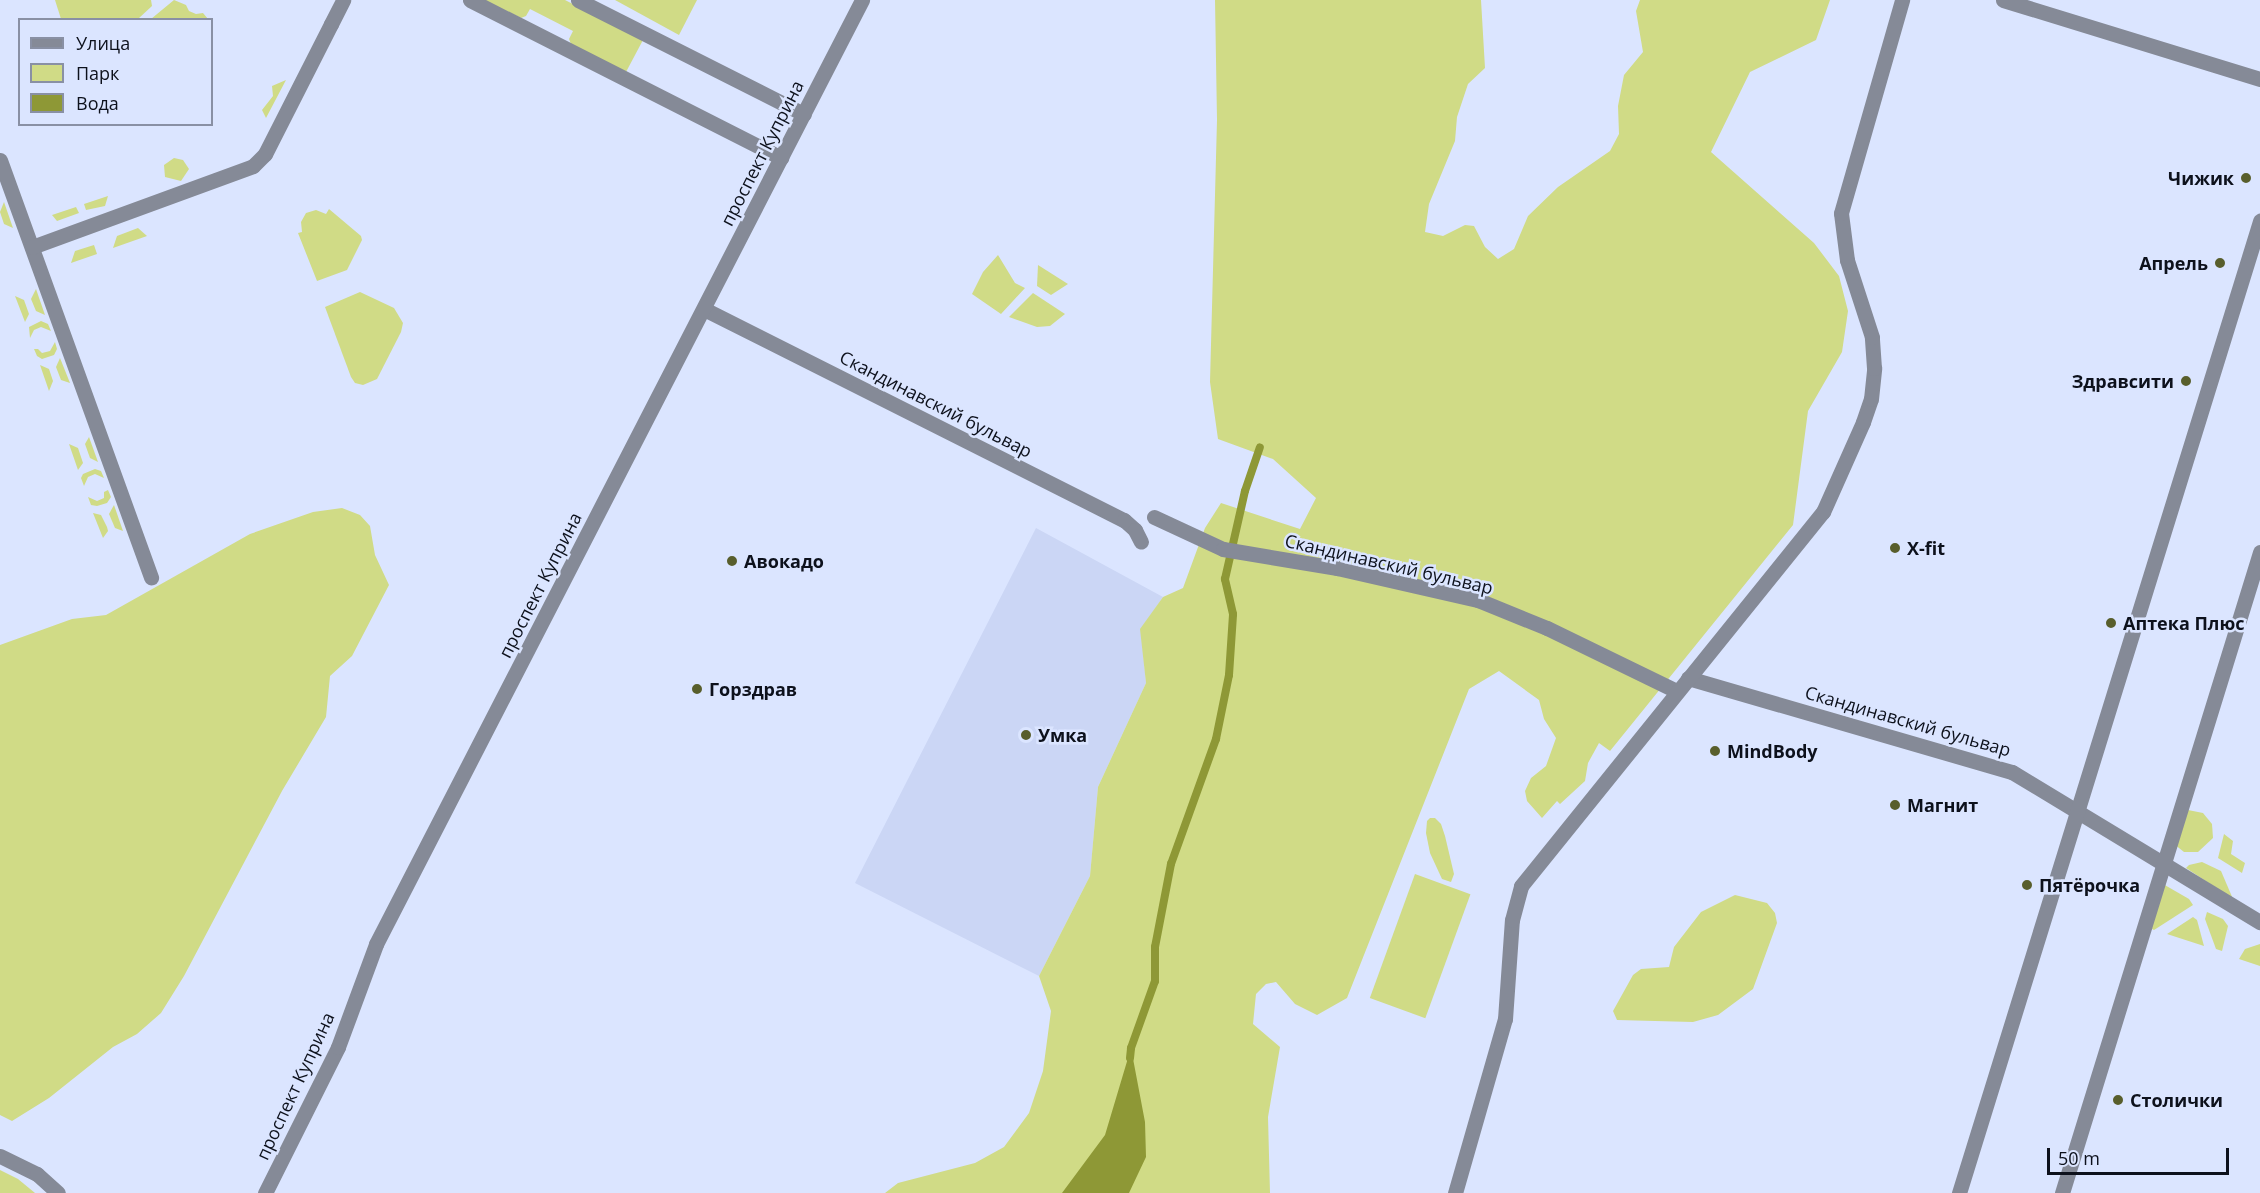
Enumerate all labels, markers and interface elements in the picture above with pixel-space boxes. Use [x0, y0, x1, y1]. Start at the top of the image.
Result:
legend [18, 18, 213, 126]
text: Улица [76, 31, 130, 55]
text: Парк [76, 61, 119, 85]
street label: проспект Куприна [716, 77, 808, 229]
text: Вода [76, 91, 119, 115]
place label: Чижик [2168, 167, 2234, 189]
marker: Чижик [2239, 171, 2253, 185]
place label: Апрель [2139, 252, 2208, 274]
marker: Апрель [2213, 256, 2227, 270]
street label: Скандинавский бульвар [836, 346, 1036, 462]
place label: Здравсити [2072, 370, 2174, 392]
marker: Здравсити [2179, 374, 2193, 388]
street label: проспект Куприна [494, 509, 586, 661]
street label: Скандинавский бульвар [1283, 530, 1495, 598]
place label: X-fit [1907, 537, 1945, 559]
marker: X-fit [1888, 541, 1902, 555]
place label: Авокадо [744, 550, 824, 572]
marker: Авокадо [725, 554, 739, 568]
place label: Аптека Плюс [2123, 612, 2244, 634]
marker: Аптека Плюс [2104, 616, 2118, 630]
place label: Горздрав [709, 678, 797, 700]
street label: Скандинавский бульвар [1803, 681, 2013, 761]
marker: Горздрав [690, 682, 704, 696]
place label: Умка [1038, 724, 1087, 746]
marker: Умка [1019, 728, 1033, 742]
place label: MindBody [1727, 740, 1818, 762]
marker: MindBody [1708, 744, 1722, 758]
place label: Магнит [1907, 794, 1978, 816]
marker: Магнит [1888, 798, 1902, 812]
place label: Пятёрочка [2039, 874, 2140, 896]
marker: Пятёрочка [2020, 878, 2034, 892]
street label: проспект Куприна [251, 1009, 339, 1163]
place label: Столички [2130, 1089, 2223, 1111]
marker: Столички [2111, 1093, 2125, 1107]
scale bar [2050, 1136, 2232, 1174]
text: 50 m [2058, 1146, 2100, 1170]

